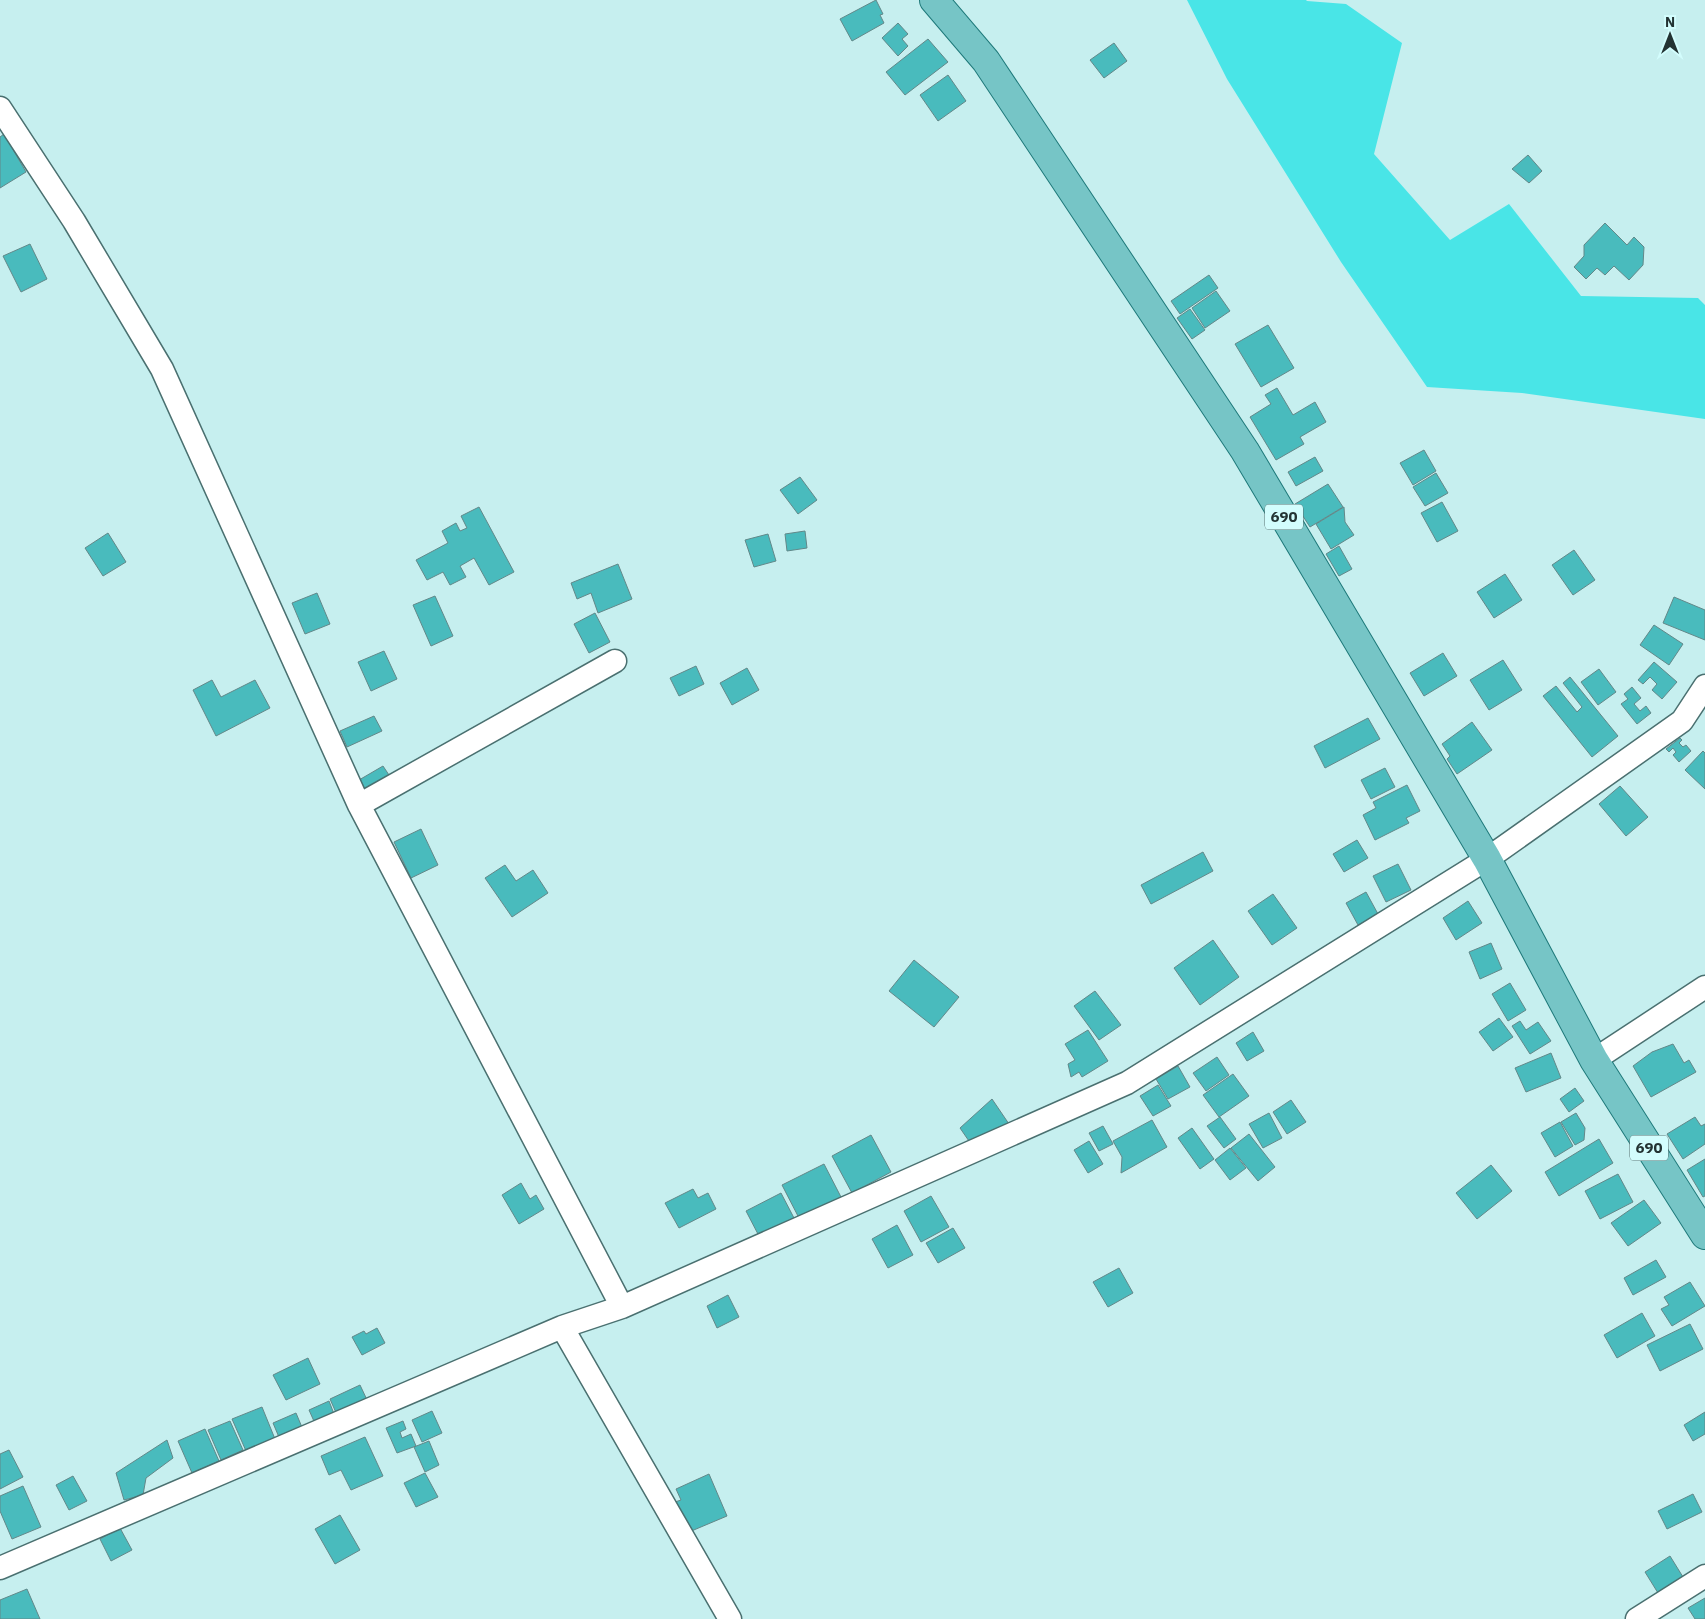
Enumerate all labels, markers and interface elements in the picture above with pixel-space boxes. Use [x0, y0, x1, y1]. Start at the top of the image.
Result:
north arrow [1645, 10, 1695, 60]
text: N [1665, 13, 1675, 31]
road number: 690 [1265, 504, 1303, 530]
road number: 690 [1630, 1136, 1668, 1160]

